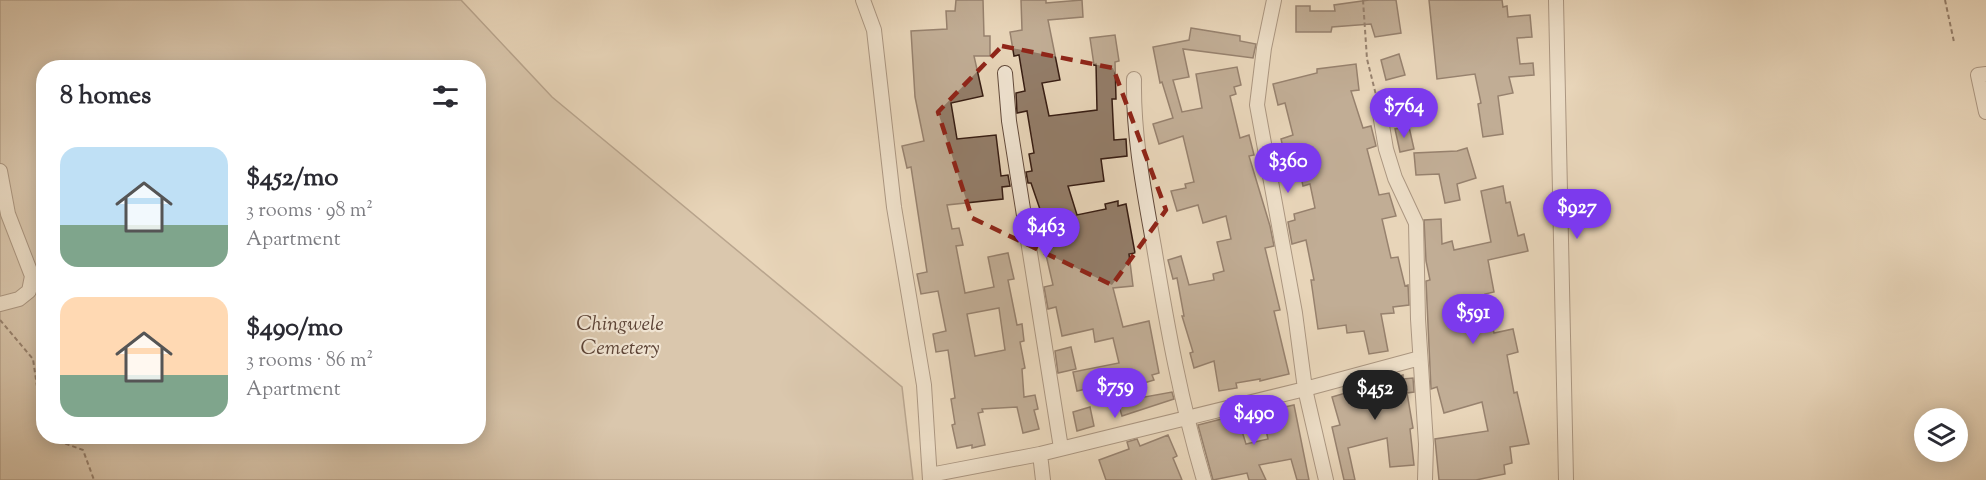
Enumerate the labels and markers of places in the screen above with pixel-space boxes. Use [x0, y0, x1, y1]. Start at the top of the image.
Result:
pin: $764 [1368, 88, 1440, 139]
pin: $360 [1252, 143, 1324, 194]
pin: $927 [1541, 189, 1613, 240]
pin: $463 [1010, 208, 1082, 259]
pin: $591 [1437, 294, 1509, 345]
pin: $759 [1079, 368, 1151, 419]
pin: $452 [1339, 370, 1411, 421]
pin: $490 [1218, 395, 1290, 446]

